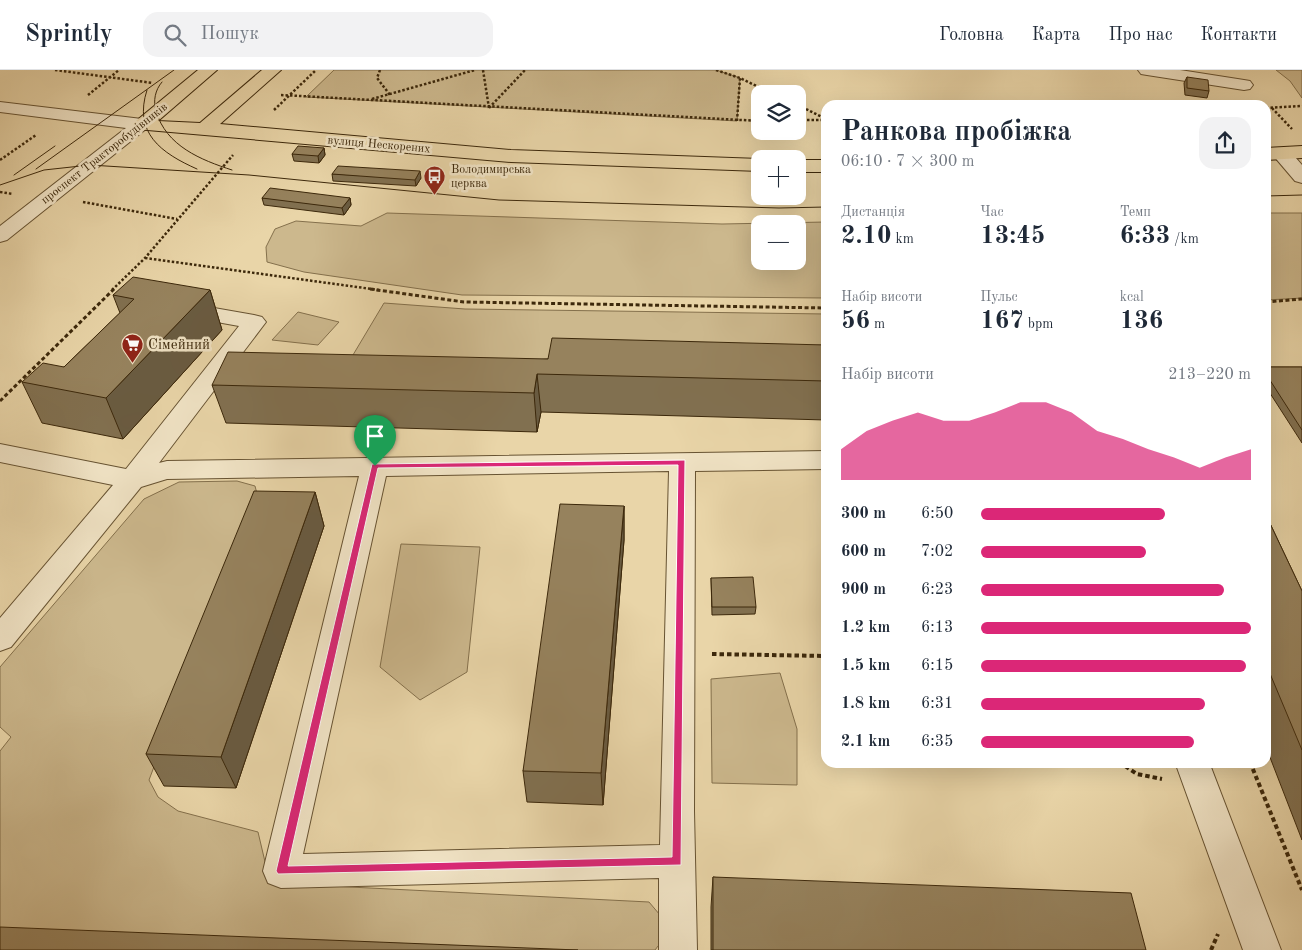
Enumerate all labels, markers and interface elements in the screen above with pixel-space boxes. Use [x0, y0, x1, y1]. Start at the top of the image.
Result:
search box [143, 12, 493, 57]
icon: search [161, 21, 189, 49]
text: Sprintly [25, 23, 113, 47]
text: Пошук [201, 25, 259, 44]
text: Головна [939, 26, 1004, 44]
text: Карта [1032, 26, 1080, 44]
text: Про нас [1108, 26, 1173, 44]
text: Контакти [1201, 26, 1277, 44]
map controls [751, 85, 806, 270]
button: layers [751, 85, 806, 140]
street label: проспект Тракторобудівників [39, 100, 170, 207]
button: share [1199, 117, 1251, 169]
text: Ранкова пробіжка [841, 119, 1071, 147]
street label: вулиця Нескорених [327, 135, 431, 155]
button: + [751, 150, 806, 205]
text: 06:10 · 7 × 300 m [841, 154, 974, 170]
bus stop icon: Володимирська церква [423, 164, 447, 195]
place label: Володимирська церква [451, 164, 531, 190]
text: Дистанція [841, 205, 905, 219]
text: Час [980, 205, 1004, 219]
text: Темп [1120, 205, 1151, 219]
button: − [751, 215, 806, 270]
text: 2.10 [841, 224, 892, 249]
text: 13:45 [980, 224, 1045, 249]
text: 6:33 [1120, 224, 1170, 249]
text: km [892, 232, 914, 246]
text: /km [1170, 232, 1199, 246]
text: Набір висоти [841, 290, 922, 304]
text: Пульс [980, 290, 1018, 304]
text: kcal [1120, 290, 1144, 304]
text: 56 [841, 309, 870, 334]
text: 167 [980, 309, 1024, 334]
text: 136 [1120, 309, 1163, 334]
text: m [870, 317, 885, 331]
text: bpm [1024, 317, 1053, 331]
supermarket icon: Сімейний [120, 332, 144, 363]
place label: Сімейний [148, 338, 210, 353]
text: Набір висоти [841, 367, 934, 383]
text: 213–220 m [1168, 367, 1251, 383]
pin [354, 415, 396, 466]
icon: arrive [361, 422, 389, 450]
text: 300 m [841, 506, 886, 522]
text: 6:50 [921, 506, 953, 522]
text: 600 m [841, 544, 886, 560]
text: 7:02 [921, 544, 953, 560]
text: 900 m [841, 582, 886, 598]
text: 6:23 [921, 582, 953, 598]
text: 1.2 km [841, 620, 890, 636]
text: 6:13 [921, 620, 953, 636]
text: 1.5 km [841, 658, 890, 674]
text: 6:15 [921, 658, 953, 674]
text: 1.8 km [841, 696, 890, 712]
text: 6:31 [921, 696, 953, 712]
text: 2.1 km [841, 734, 890, 750]
text: 6:35 [921, 734, 953, 750]

